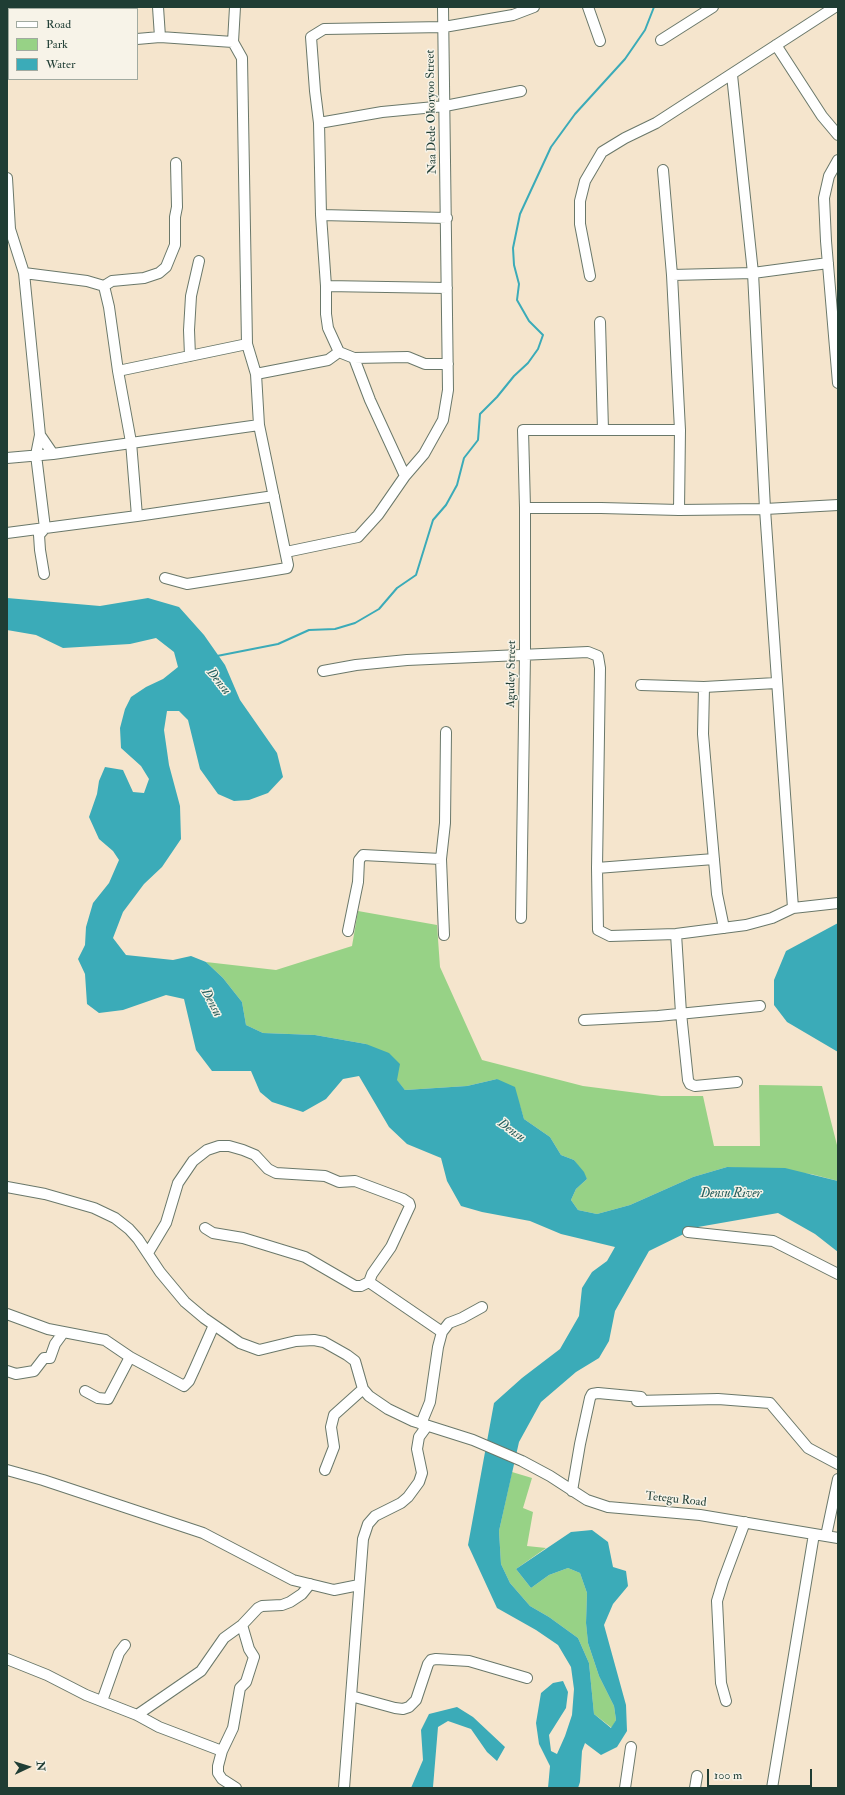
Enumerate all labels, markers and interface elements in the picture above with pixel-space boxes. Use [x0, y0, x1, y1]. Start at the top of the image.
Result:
legend [8, 8, 138, 80]
text: Road [46, 17, 71, 32]
text: Park [46, 37, 68, 52]
street label: Naa Dede Okoryoo Street [424, 49, 440, 175]
text: Water [46, 57, 75, 72]
street label: Agudey Street [504, 640, 520, 708]
water label: Densu [203, 666, 233, 698]
water label: Densu [197, 986, 225, 1020]
water label: Densu [494, 1116, 528, 1146]
water label: Densu River [701, 1186, 761, 1202]
street label: Tetegu Road [645, 1490, 707, 1510]
north arrow [8, 1747, 48, 1787]
text: N [34, 1761, 47, 1771]
scale bar [709, 1761, 814, 1787]
text: 100 m [714, 1768, 742, 1783]

